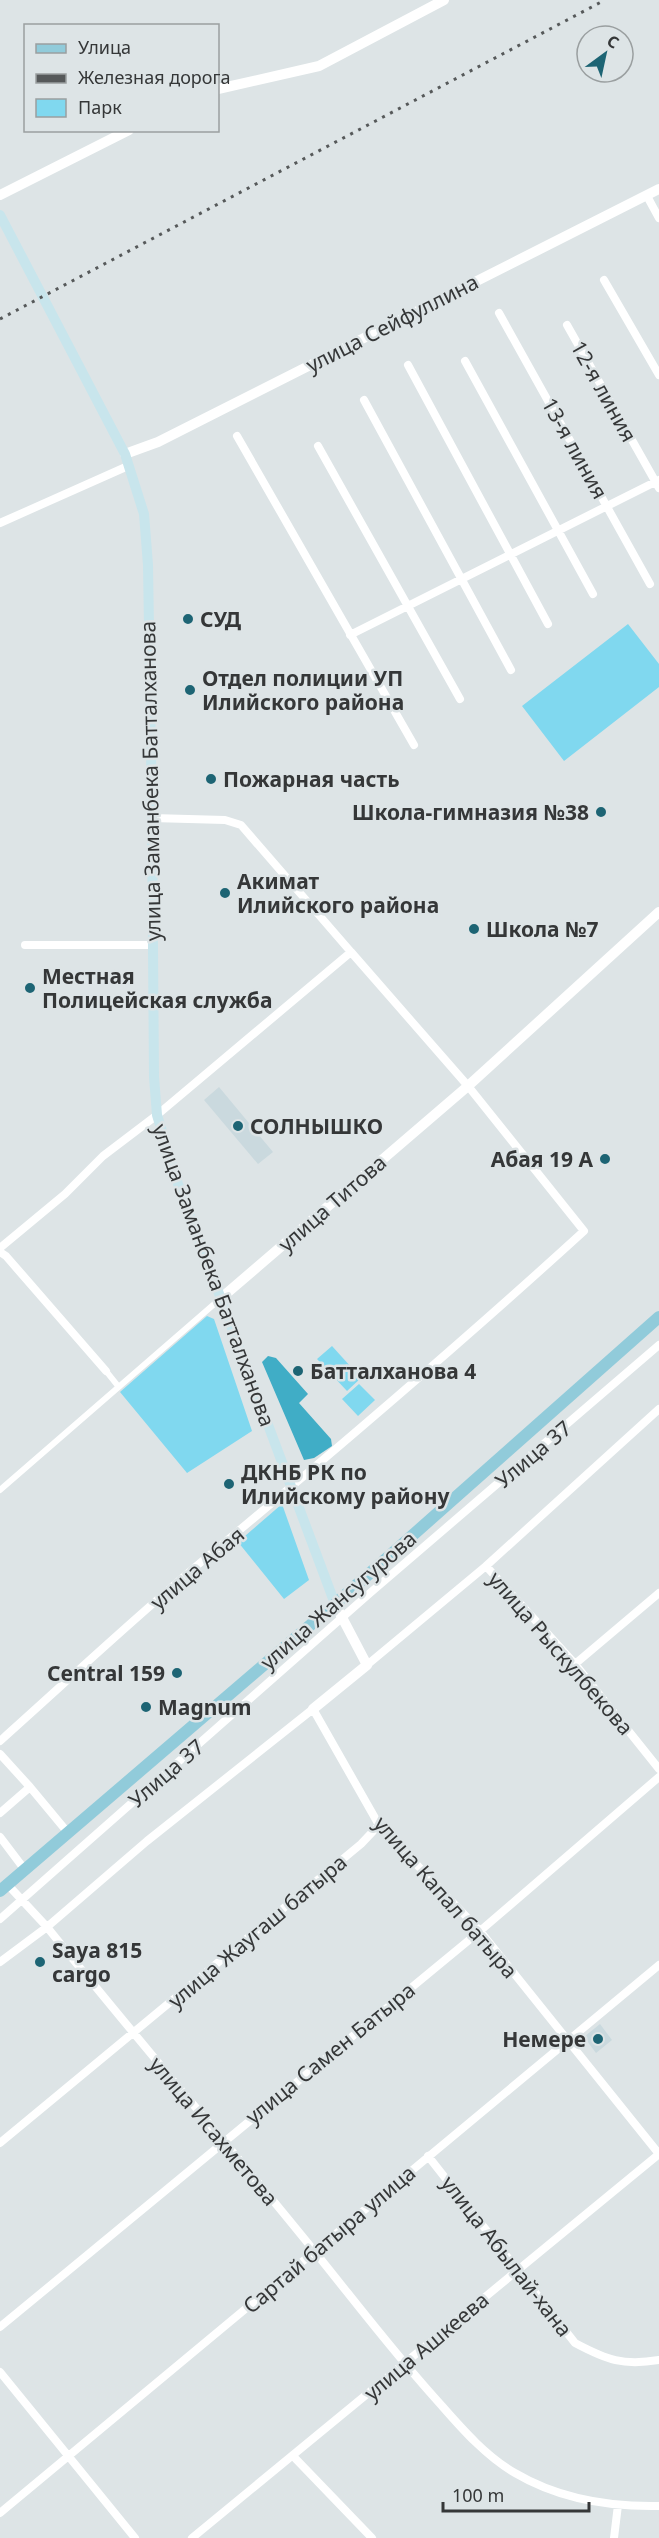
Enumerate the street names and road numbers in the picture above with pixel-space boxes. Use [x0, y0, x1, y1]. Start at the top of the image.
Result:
street label: улица Сейфуллина [301, 267, 483, 379]
street label: 12-я линия [565, 335, 643, 447]
street label: 13-я линия [536, 392, 614, 504]
street label: улица Заманбека Батталханова [133, 621, 167, 941]
street label: улица Заманбека Батталханова [146, 1120, 282, 1430]
street label: улица Титова [272, 1148, 392, 1258]
street label: Улица 37 [489, 1414, 577, 1494]
street label: улица Абая [144, 1520, 250, 1616]
street label: улица Жансугурова [254, 1524, 422, 1676]
street label: улица Рыскулбекова [482, 1565, 640, 1741]
street label: Улица 37 [122, 1732, 210, 1814]
street label: улица Капал батыра [368, 1810, 524, 1984]
street label: улица Жаугаш батыра [162, 1848, 352, 2014]
street label: улица Самен Батыра [239, 1976, 421, 2130]
street label: улица Исахметова [143, 2051, 285, 2211]
street label: Сартай батыра улица [237, 2159, 421, 2319]
street label: улица Абылай-хана [435, 2170, 579, 2342]
street label: улица Ашкеева [358, 2286, 494, 2406]

